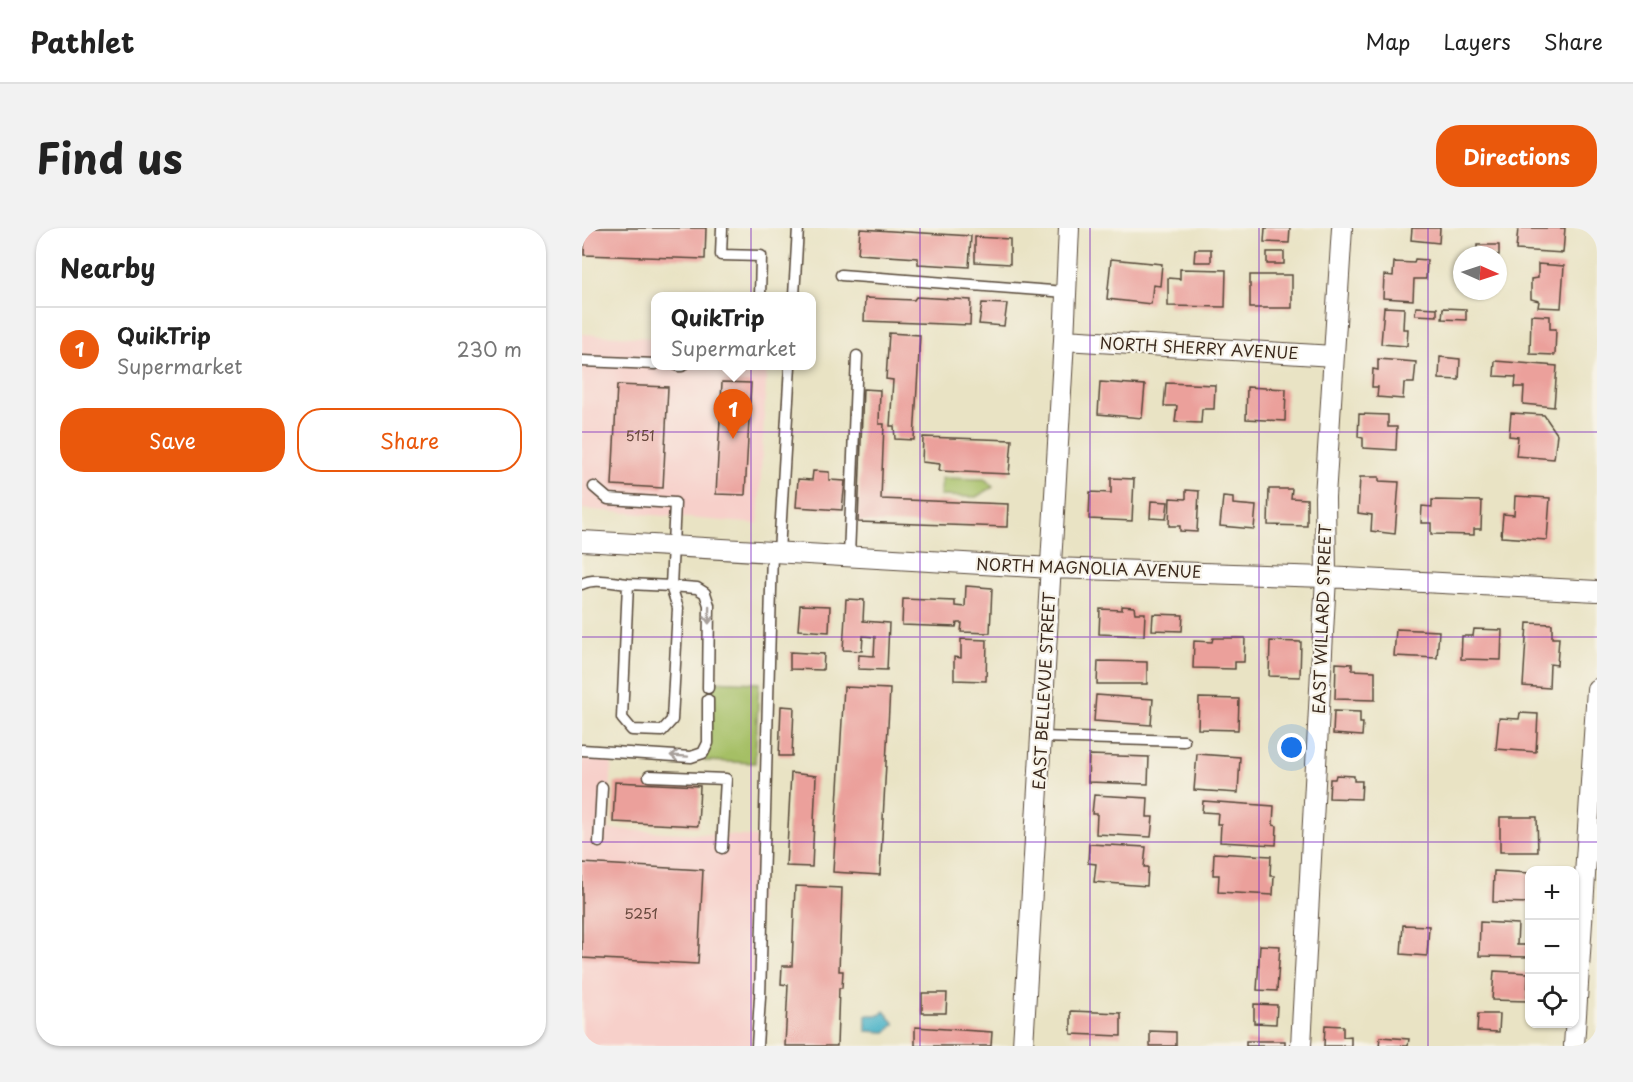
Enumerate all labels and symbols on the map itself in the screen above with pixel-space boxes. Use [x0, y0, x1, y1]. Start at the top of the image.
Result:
north arrow [1453, 246, 1507, 300]
street label: NORTH SHERRY AVENUE [1099, 330, 1299, 364]
pin: 1 [714, 390, 752, 439]
house number: 5151 [625, 425, 655, 446]
street label: EAST WILLARD STREET [1306, 523, 1336, 714]
street label: NORTH MAGNOLIA AVENUE [976, 551, 1202, 583]
street label: EAST BELLEVUE STREET [1026, 591, 1060, 790]
one-way arrow [703, 605, 715, 625]
your location [1277, 733, 1306, 762]
one-way arrow [669, 751, 689, 762]
house number: 5251 [624, 903, 658, 924]

